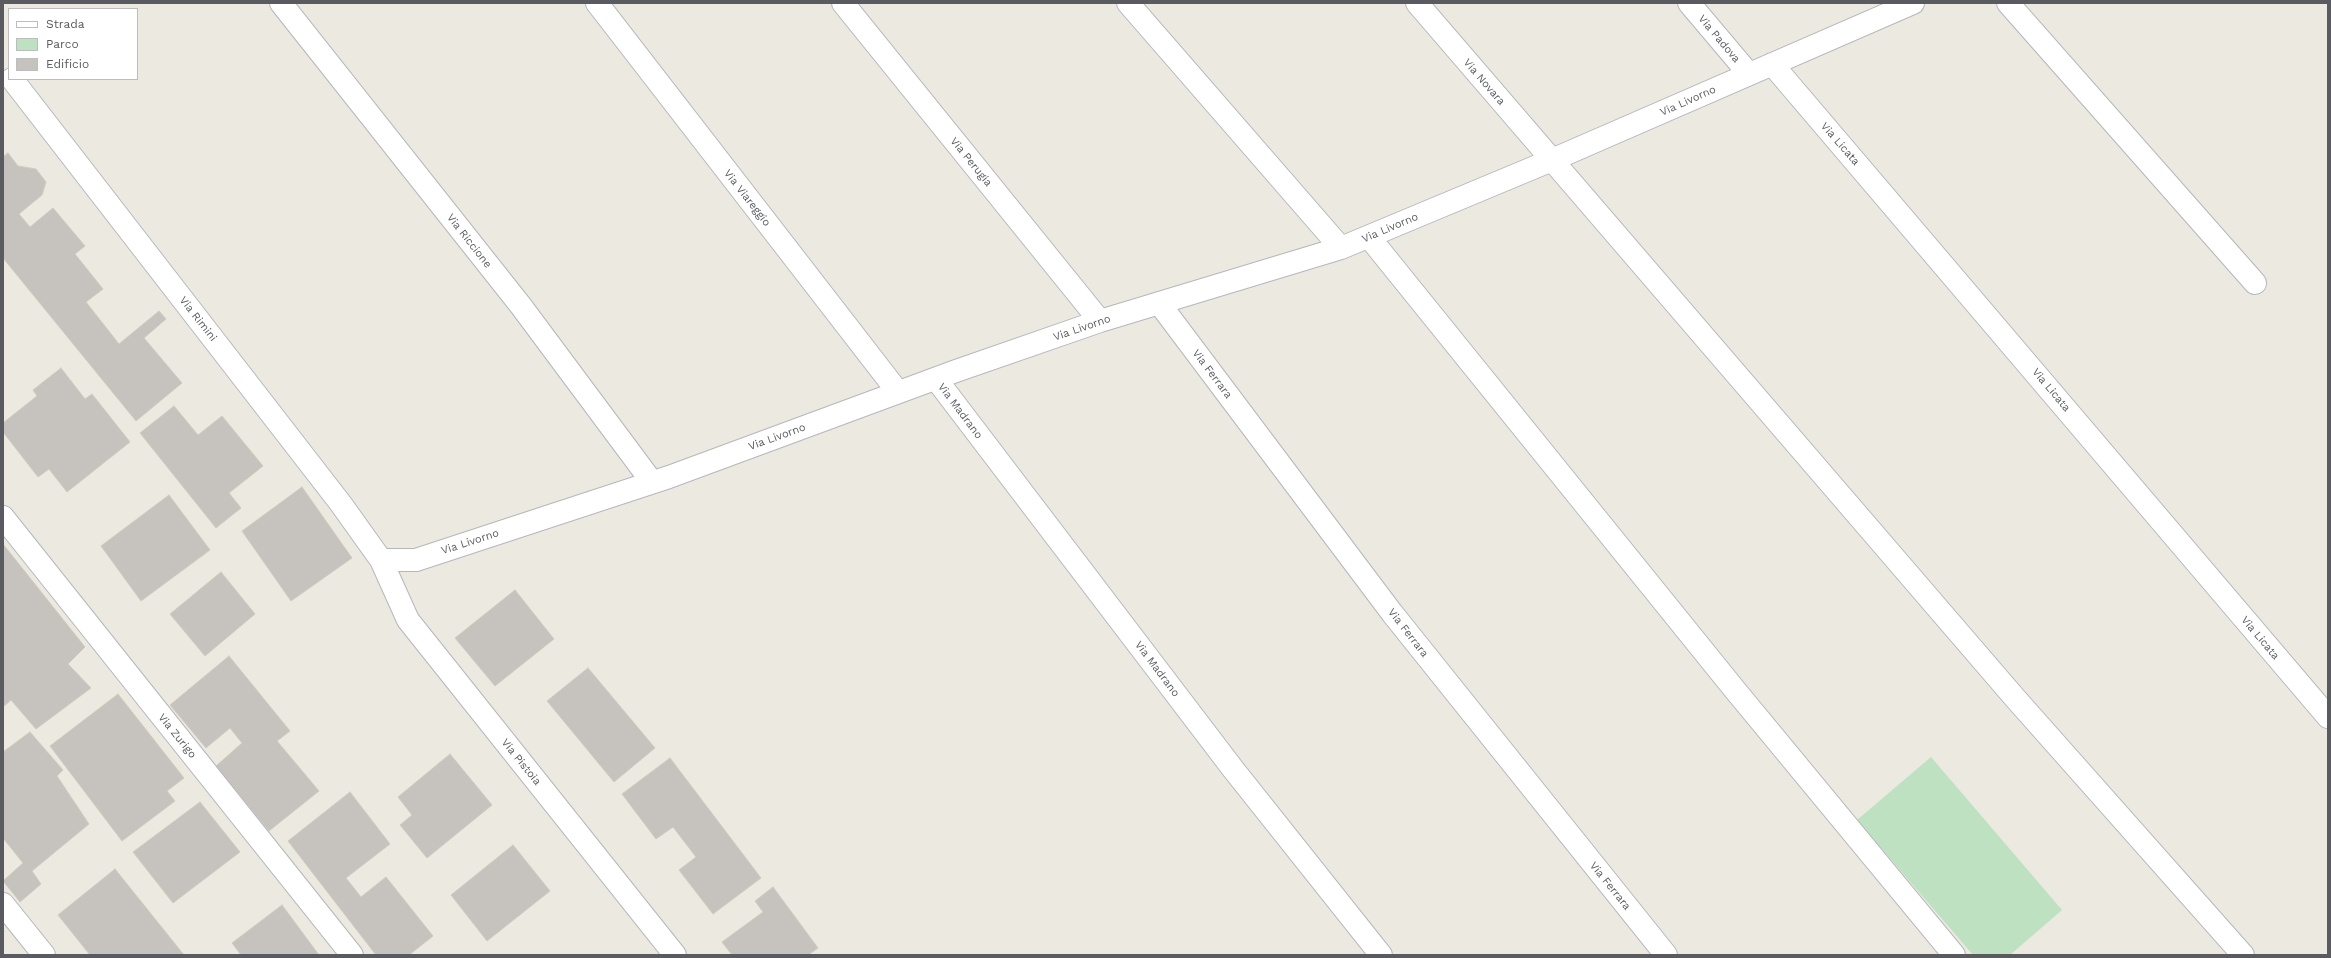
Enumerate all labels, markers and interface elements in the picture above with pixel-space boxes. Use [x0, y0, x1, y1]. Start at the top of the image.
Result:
legend [8, 8, 138, 80]
street label: Via Padova [1695, 12, 1743, 66]
text: Strada [46, 17, 85, 31]
text: Parco [46, 37, 79, 51]
street label: Via Novara [1460, 56, 1508, 108]
text: Edificio [46, 57, 89, 71]
street label: Via Livorno [1658, 83, 1718, 119]
street label: Via Licata [1818, 120, 1862, 168]
street label: Via Perugia [947, 135, 995, 189]
street label: Via Viareggio [721, 167, 773, 229]
street label: Via Livorno [1360, 210, 1420, 246]
street label: Via Riccione [444, 211, 494, 271]
street label: Via Rimini [176, 294, 220, 344]
street label: Via Livorno [1052, 312, 1112, 344]
street label: Via Ferrara [1189, 347, 1235, 401]
street label: Via Licata [2029, 366, 2073, 414]
street label: Via Madrano [935, 380, 985, 442]
street label: Via Livorno [747, 421, 807, 453]
street label: Via Livorno [440, 526, 500, 558]
street label: Via Ferrara [1385, 606, 1431, 660]
street label: Via Licata [2238, 614, 2282, 662]
street label: Via Madrano [1132, 638, 1182, 700]
street label: Via Zurigo [155, 711, 199, 761]
street label: Via Pistoia [498, 736, 544, 788]
street label: Via Ferrara [1587, 859, 1633, 913]

